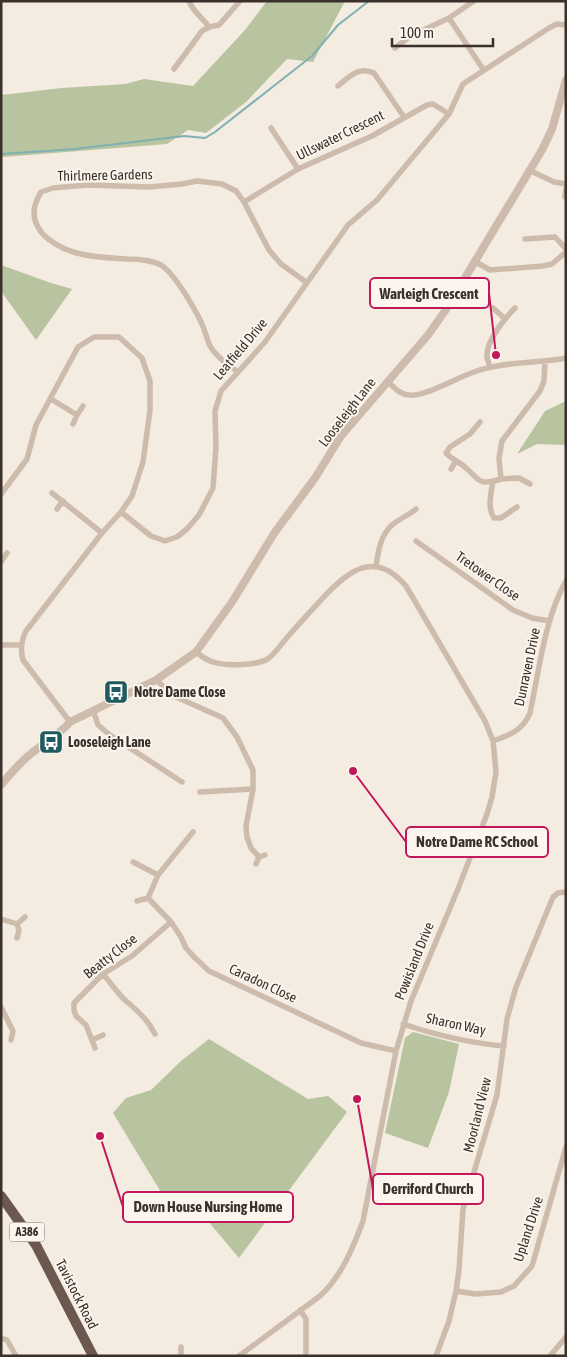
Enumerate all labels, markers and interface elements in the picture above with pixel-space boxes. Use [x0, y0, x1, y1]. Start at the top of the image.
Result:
scale bar [392, 15, 493, 47]
text: 100 m [400, 24, 434, 41]
street label: Ullswater Crescent [293, 107, 387, 163]
street label: Thirlmere Gardens [57, 166, 153, 184]
callout: Warleigh Crescent [370, 278, 489, 308]
text: Warleigh Crescent [379, 285, 479, 302]
street label: Leatfield Drive [210, 315, 270, 383]
street label: Looseleigh Lane [315, 374, 379, 450]
street label: Tretower Close [453, 548, 523, 604]
street label: Dunraven Drive [511, 626, 543, 708]
bus stop icon: Notre Dame Close [103, 679, 129, 705]
place label: Notre Dame Close [134, 684, 226, 700]
bus stop icon: Looseleigh Lane [38, 729, 64, 755]
place label: Looseleigh Lane [68, 734, 151, 750]
callout: Notre Dame RC School [406, 827, 548, 857]
text: Notre Dame RC School [416, 833, 539, 850]
street label: Powisland Drive [391, 920, 437, 1002]
street label: Beatty Close [80, 930, 140, 982]
street label: Caradon Close [227, 960, 299, 1006]
street label: Sharon Way [425, 1010, 488, 1038]
street label: Moorland View [460, 1075, 494, 1154]
callout: Derriford Church [373, 1174, 483, 1204]
text: Derriford Church [383, 1180, 473, 1197]
callout: Down House Nursing Home [123, 1192, 293, 1222]
street label: Upland Drive [510, 1194, 546, 1264]
text: Down House Nursing Home [133, 1198, 283, 1215]
road number: A386 [10, 1222, 44, 1242]
street label: Tavistock Road [53, 1256, 101, 1332]

